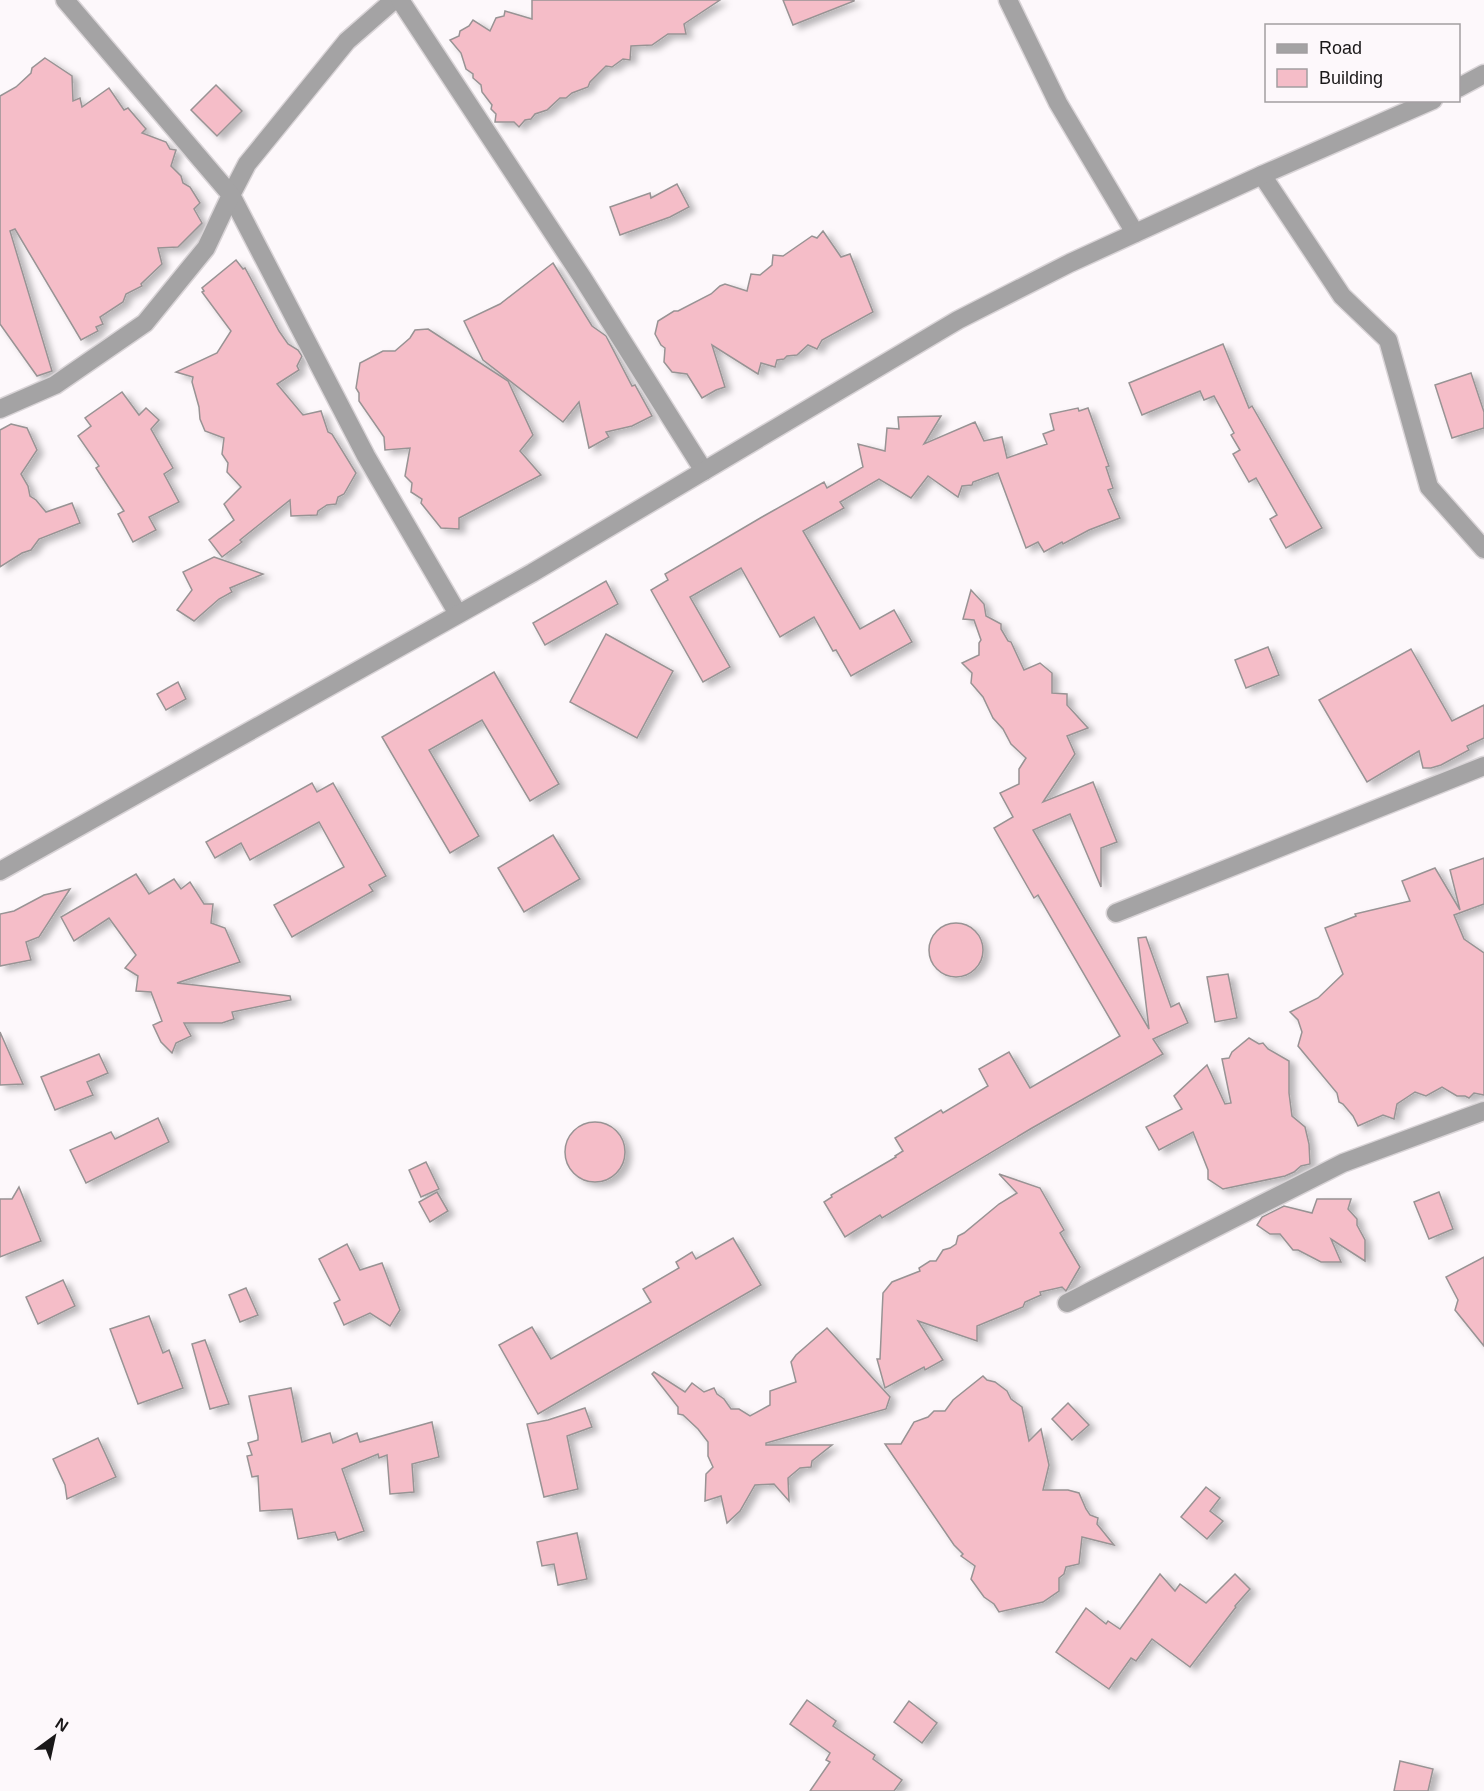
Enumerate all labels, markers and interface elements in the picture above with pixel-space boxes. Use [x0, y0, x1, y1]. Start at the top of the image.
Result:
legend [1265, 24, 1460, 102]
text: Road [1319, 38, 1362, 58]
text: Building [1319, 68, 1383, 88]
north arrow [24, 1707, 84, 1767]
text: N [52, 1715, 71, 1735]

